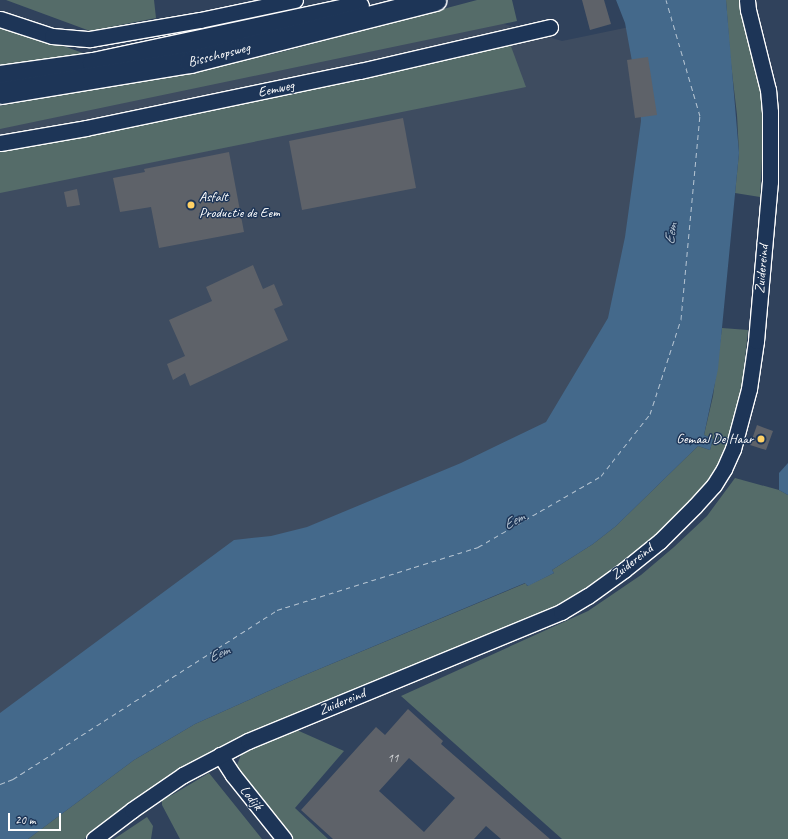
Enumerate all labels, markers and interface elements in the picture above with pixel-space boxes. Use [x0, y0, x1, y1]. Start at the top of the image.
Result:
street label: Bisschopsweg [186, 39, 252, 71]
street label: Eemweg [256, 77, 296, 101]
place label: Asfalt Productie de Eem [199, 189, 280, 222]
marker: Asfalt Productie de Eem [186, 200, 196, 210]
water label: Eem [661, 222, 681, 246]
street label: Zuidereind [752, 244, 772, 294]
place label: Gemaal De Haar [676, 431, 753, 447]
marker: Gemaal De Haar [756, 434, 766, 444]
water label: Eem [500, 508, 528, 534]
street label: Zuidereind [608, 540, 656, 584]
water label: Eem [206, 641, 232, 667]
street label: Zuidereind [316, 685, 368, 719]
house number: 11 [388, 752, 398, 766]
street label: Lodijk [236, 782, 266, 814]
scale bar [10, 805, 63, 831]
text: 20 m [15, 812, 35, 828]

